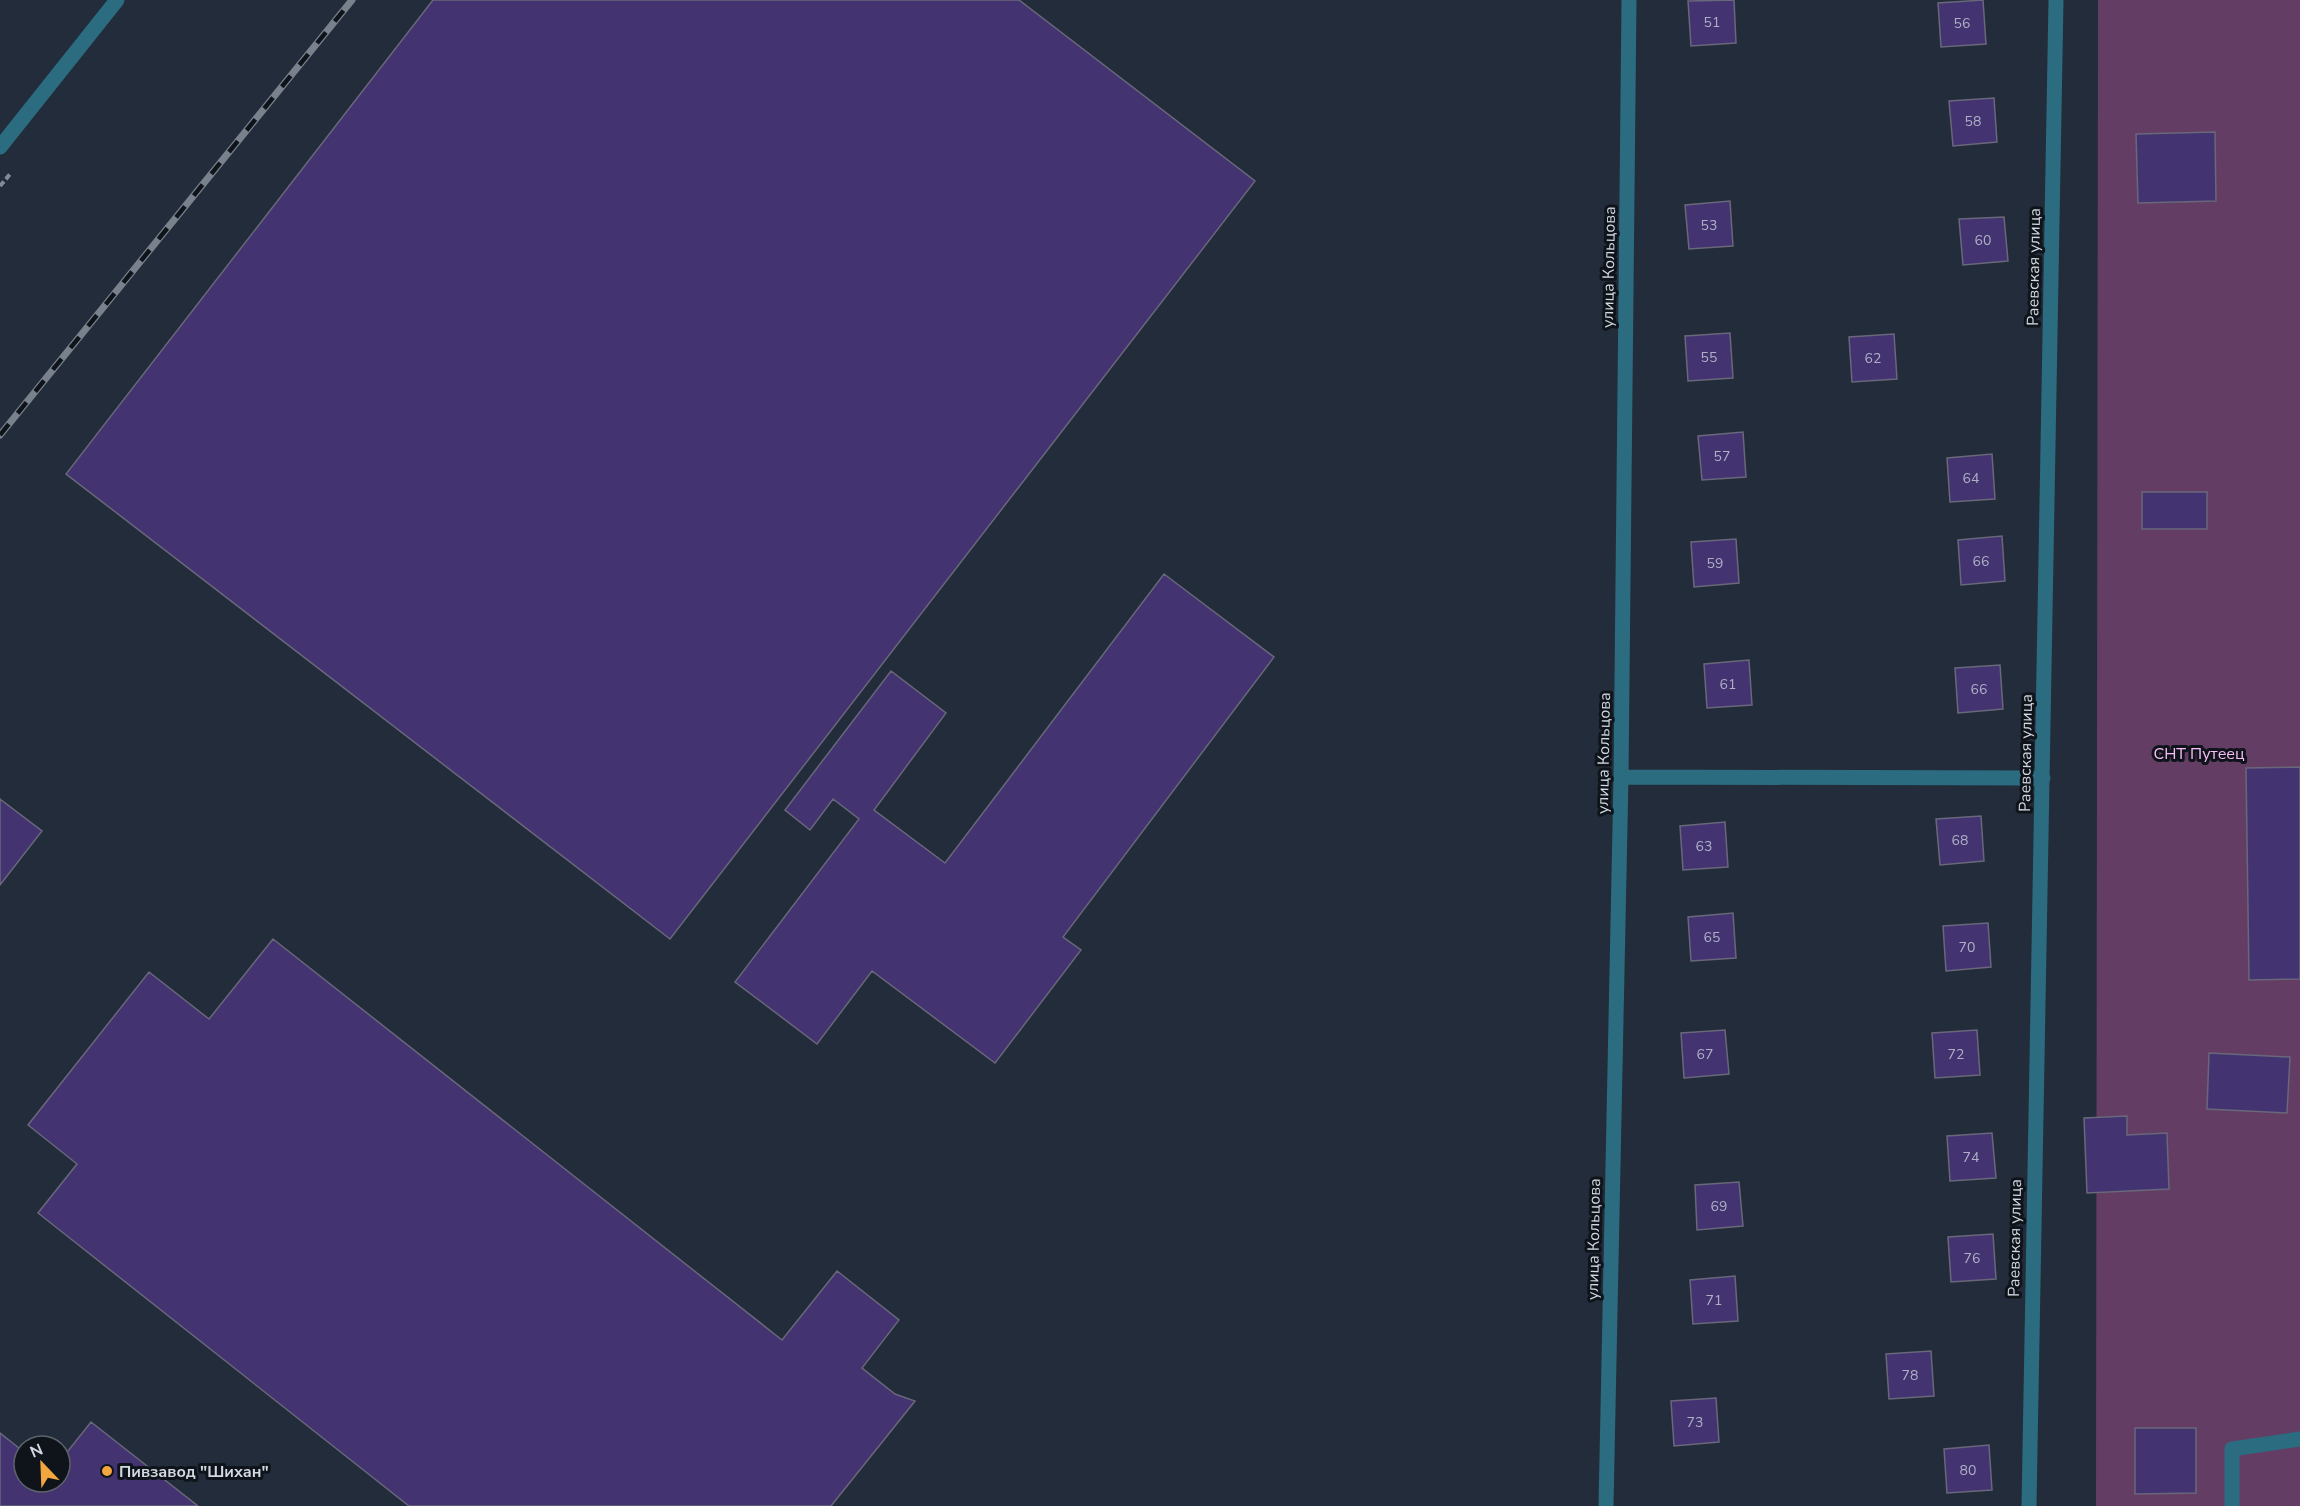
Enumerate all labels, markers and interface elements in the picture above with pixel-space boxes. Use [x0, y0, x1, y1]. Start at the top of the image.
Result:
house number: 51 [1704, 13, 1720, 32]
house number: 56 [1954, 14, 1970, 33]
house number: 58 [1965, 112, 1981, 131]
street label: улица Кольцова [1597, 206, 1621, 328]
street label: Раевская улица [2022, 208, 2046, 326]
house number: 53 [1701, 216, 1717, 235]
house number: 60 [1975, 231, 1991, 250]
house number: 55 [1701, 348, 1717, 367]
house number: 62 [1865, 349, 1881, 368]
house number: 57 [1714, 447, 1730, 466]
house number: 64 [1963, 469, 1979, 488]
house number: 66 [1973, 552, 1989, 571]
house number: 59 [1707, 554, 1723, 573]
house number: 61 [1720, 675, 1736, 694]
house number: 66 [1971, 680, 1987, 699]
street label: улица Кольцова [1592, 692, 1616, 814]
street label: Раевская улица [2014, 694, 2038, 812]
park label: СНТ Путеец [2153, 743, 2245, 765]
house number: 68 [1952, 831, 1968, 850]
house number: 63 [1696, 837, 1712, 856]
house number: 65 [1704, 928, 1720, 947]
house number: 70 [1959, 938, 1975, 957]
house number: 67 [1697, 1045, 1713, 1064]
house number: 72 [1948, 1045, 1964, 1064]
house number: 74 [1963, 1148, 1979, 1167]
street label: улица Кольцова [1582, 1178, 1606, 1300]
street label: Раевская улица [2003, 1179, 2027, 1297]
house number: 69 [1711, 1197, 1727, 1216]
house number: 76 [1964, 1249, 1980, 1268]
house number: 71 [1706, 1291, 1722, 1310]
house number: 78 [1902, 1366, 1918, 1385]
house number: 73 [1687, 1413, 1703, 1432]
north arrow [12, 1434, 72, 1494]
text: N [27, 1439, 46, 1464]
place label: Пивзавод "Шихан" [119, 1461, 269, 1483]
house number: 80 [1960, 1461, 1976, 1480]
marker: Пивзавод "Шихан" [100, 1464, 114, 1478]

